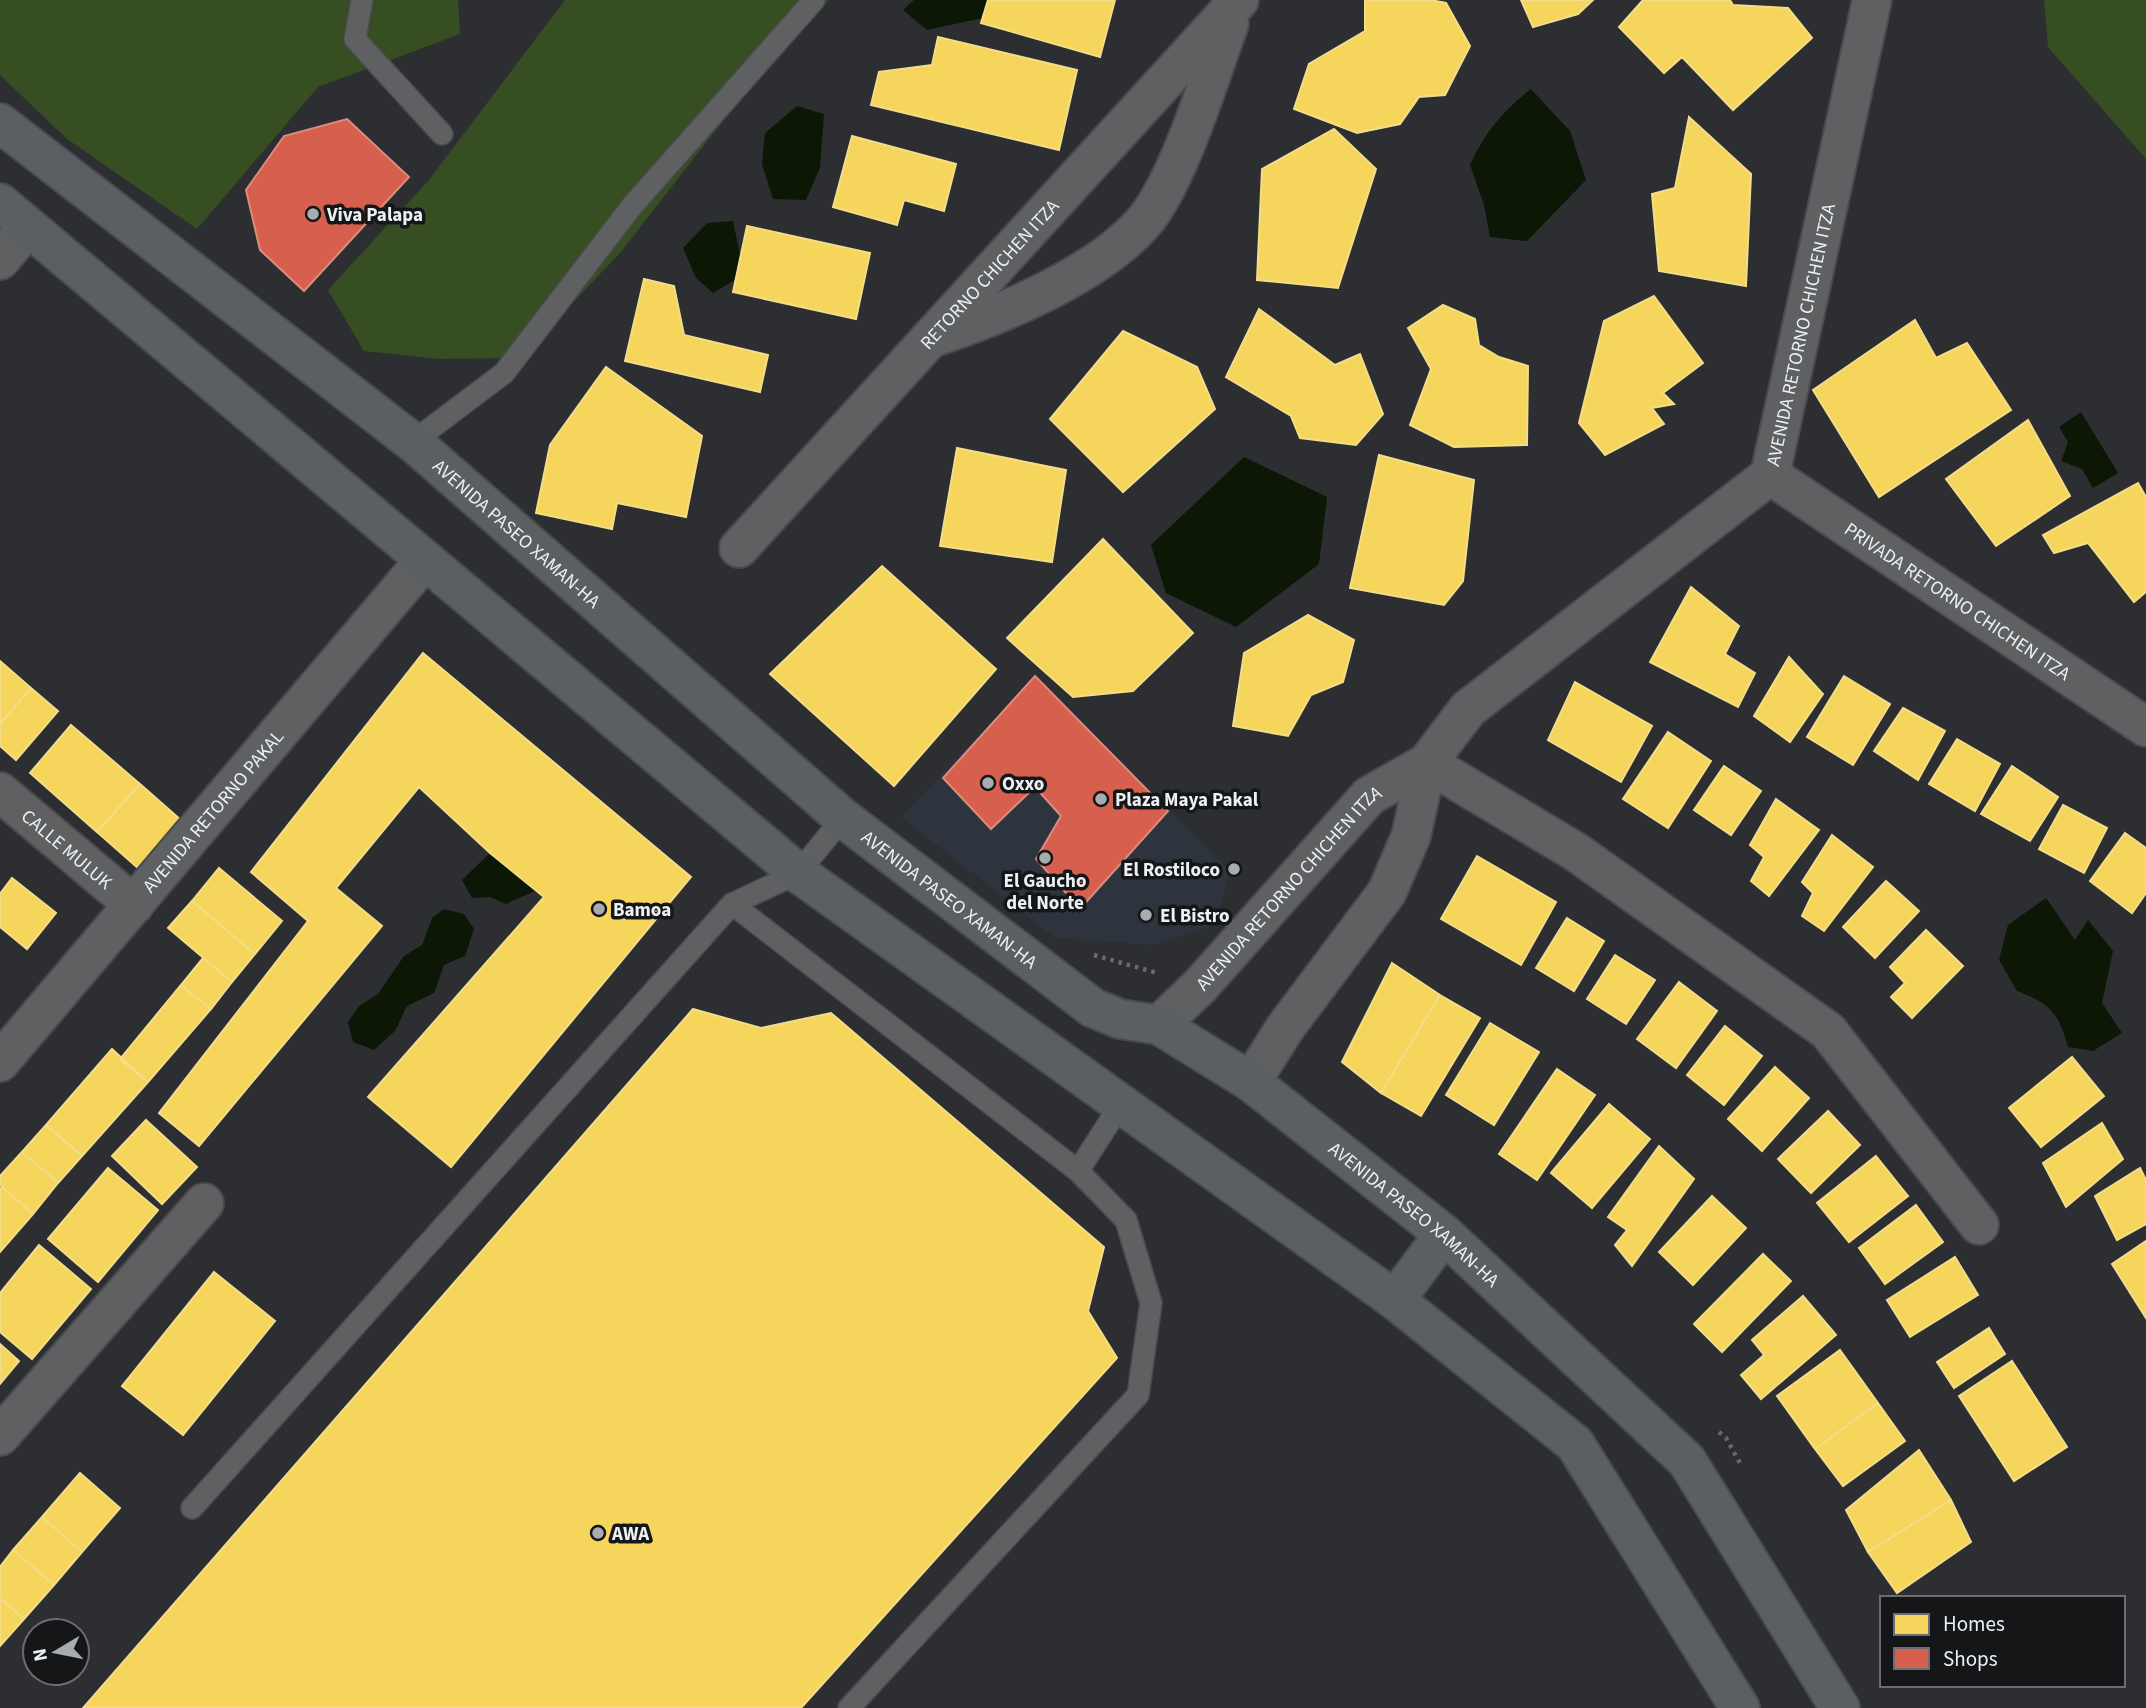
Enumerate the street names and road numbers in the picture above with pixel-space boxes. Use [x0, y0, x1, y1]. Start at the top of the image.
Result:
street label: RETORNO CHICHEN ITZA [914, 193, 1066, 356]
street label: AVENIDA RETORNO CHICHEN ITZA [1760, 201, 1843, 469]
street label: AVENIDA PASEO XAMAN-HA [426, 453, 606, 615]
street label: PRIVADA RETORNO CHICHEN ITZA [1838, 517, 2076, 688]
street label: AVENIDA RETORNO PAKAL [137, 724, 291, 899]
street label: AVENIDA RETORNO CHICHEN ITZA [1190, 779, 1387, 997]
street label: CALLE MULUK [15, 804, 118, 896]
street label: AVENIDA PASEO XAMAN-HA [855, 824, 1043, 976]
street label: AVENIDA PASEO XAMAN-HA [1322, 1136, 1505, 1294]

